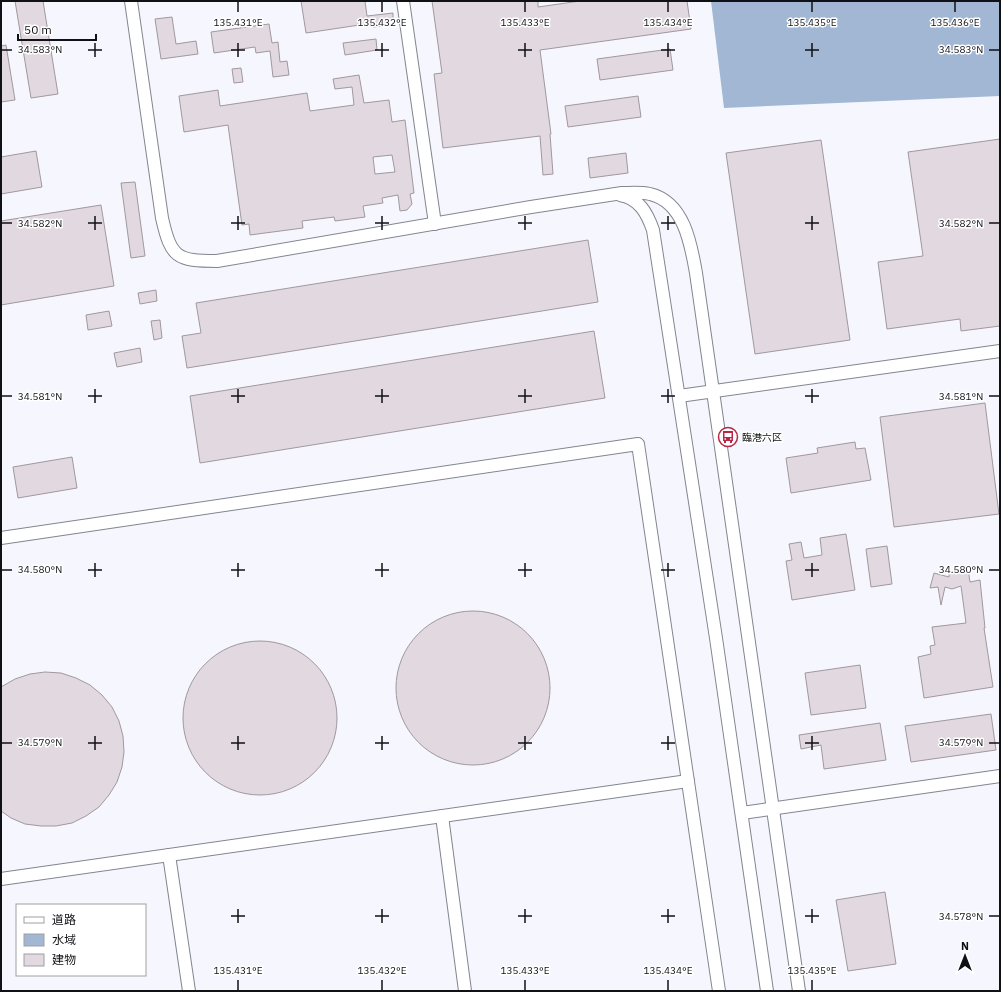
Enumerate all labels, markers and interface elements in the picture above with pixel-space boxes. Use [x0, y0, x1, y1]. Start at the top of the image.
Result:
scale bar [18, 16, 96, 42]
text: 135.431°E [213, 16, 263, 29]
text: 135.432°E [357, 16, 407, 29]
text: 135.433°E [500, 16, 550, 29]
text: 135.434°E [643, 16, 693, 29]
text: 135.435°E [787, 16, 837, 29]
text: 135.436°E [930, 16, 980, 29]
text: 50 m [24, 22, 52, 37]
text: 34.583°N [18, 43, 62, 56]
text: 34.583°N [939, 43, 983, 56]
text: 34.582°N [18, 217, 62, 230]
text: 34.582°N [939, 217, 983, 230]
text: 34.581°N [18, 390, 62, 403]
text: 34.581°N [939, 390, 983, 403]
bus stop icon: 臨港六区 [717, 426, 739, 448]
place label: 臨港六区 [742, 431, 782, 444]
text: 34.580°N [18, 563, 62, 576]
text: 34.580°N [939, 563, 983, 576]
text: 34.579°N [18, 736, 62, 749]
text: 34.579°N [939, 736, 983, 749]
legend [16, 904, 146, 976]
text: 34.578°N [939, 910, 983, 923]
text: 道路 [52, 912, 76, 927]
text: 水域 [52, 932, 76, 947]
north arrow [945, 936, 985, 976]
text: N [961, 939, 969, 953]
text: 建物 [52, 952, 76, 967]
text: 135.431°E [213, 964, 263, 977]
text: 135.432°E [357, 964, 407, 977]
text: 135.433°E [500, 964, 550, 977]
text: 135.434°E [643, 964, 693, 977]
text: 135.435°E [787, 964, 837, 977]

